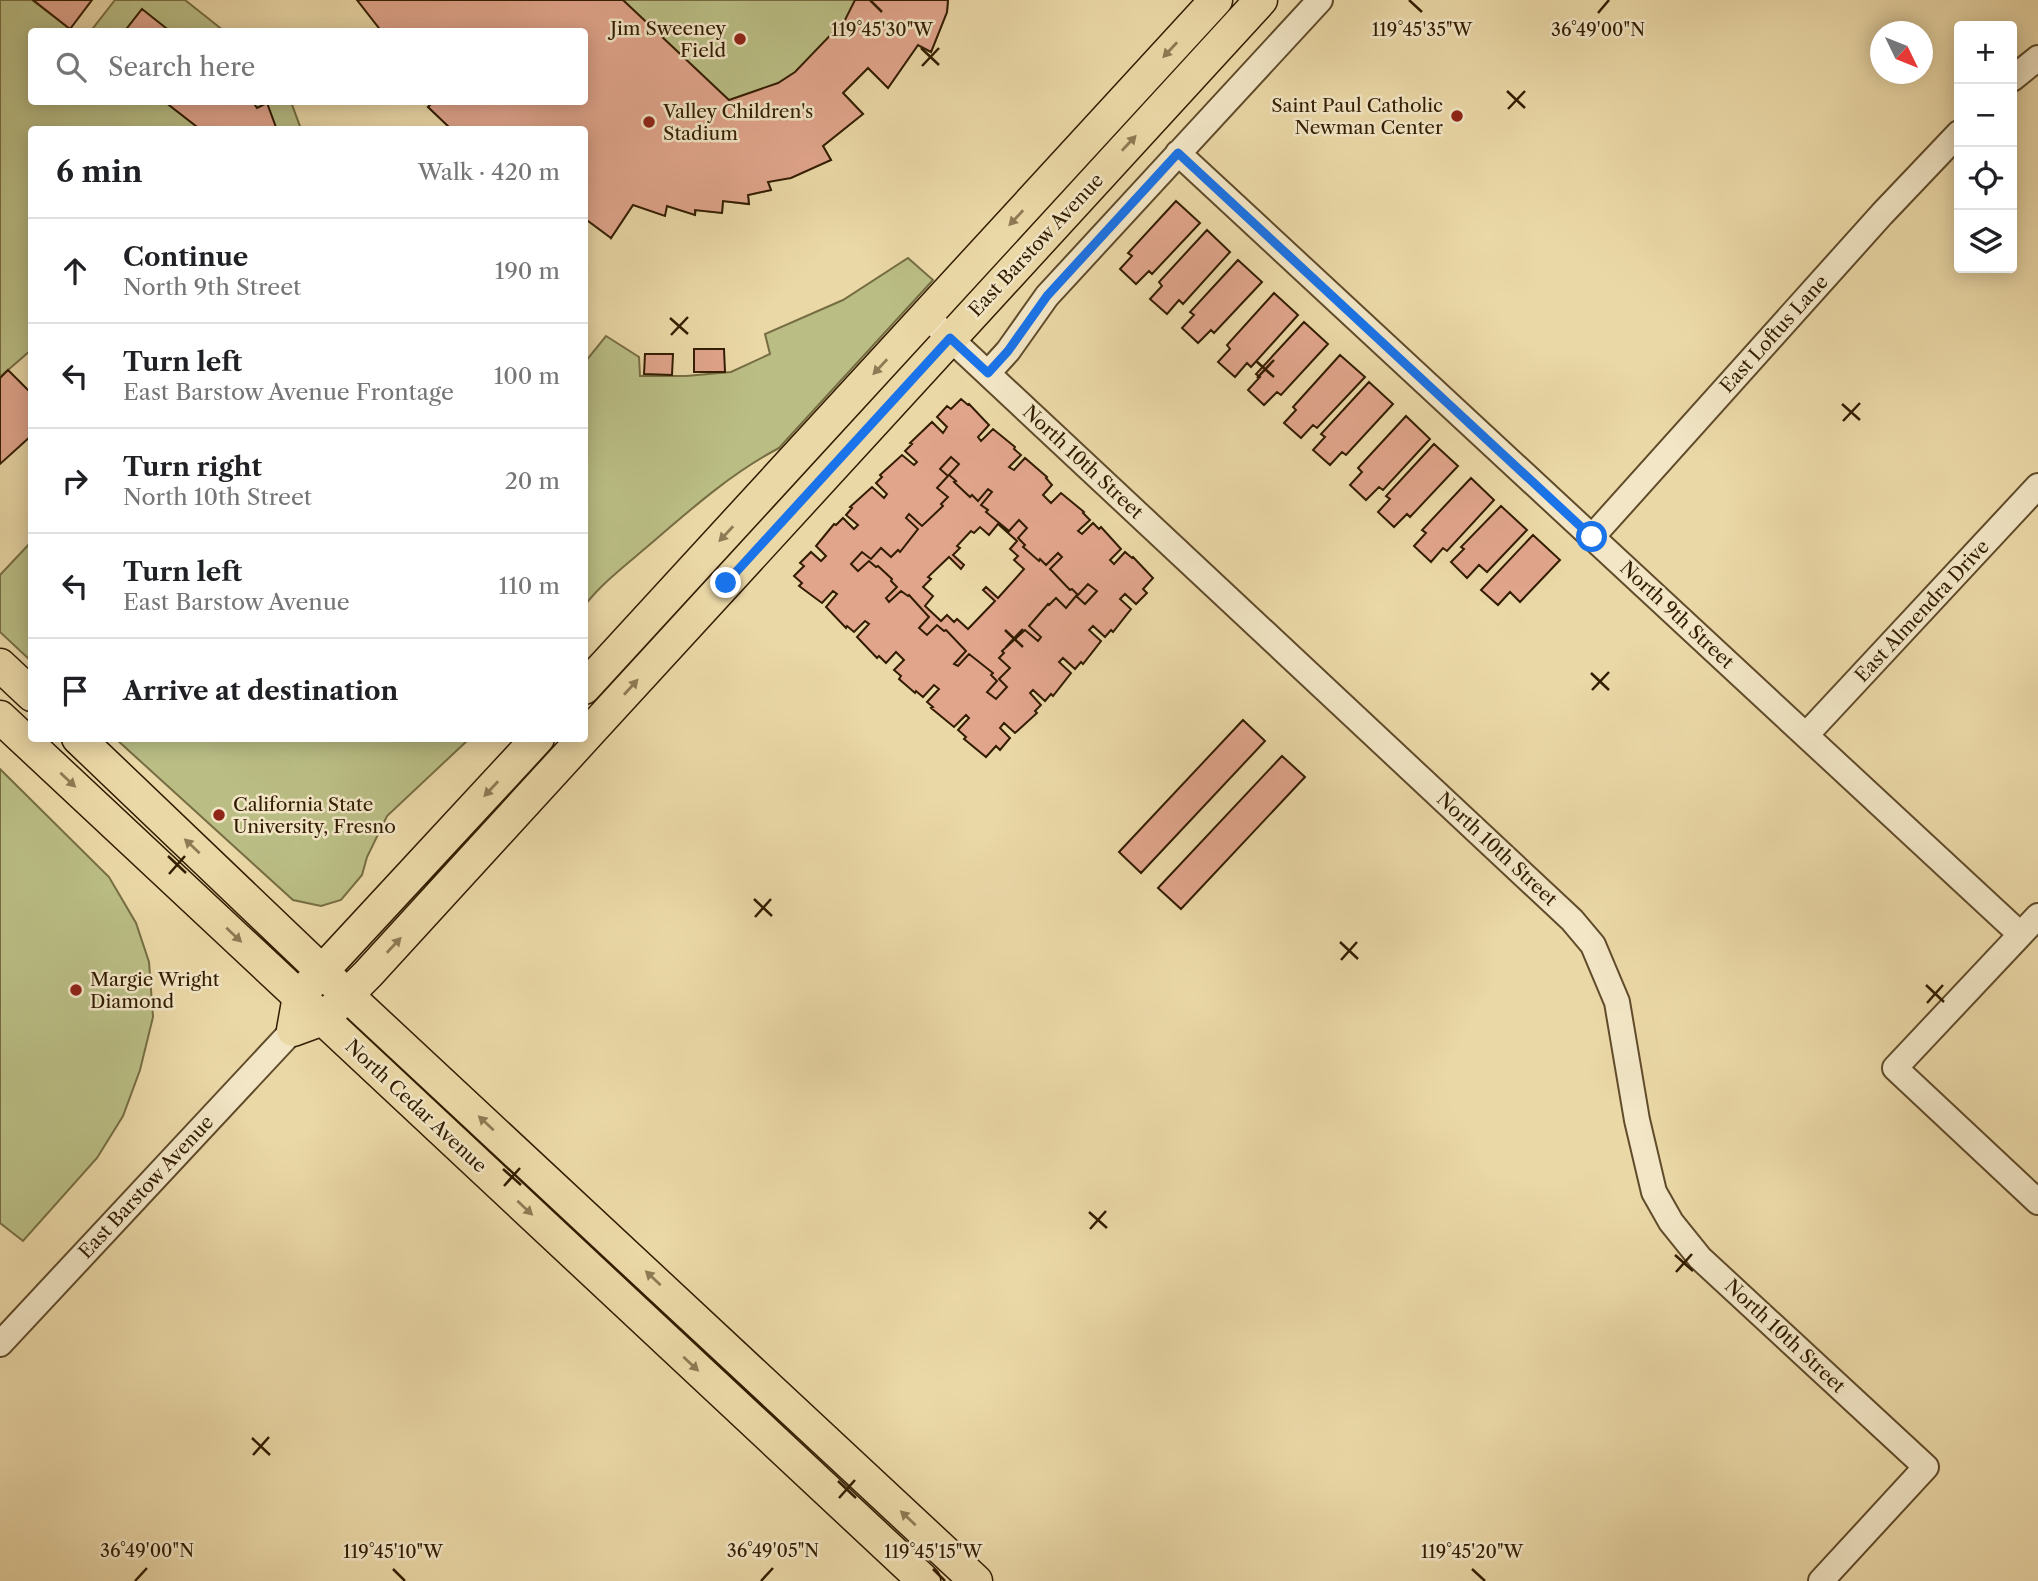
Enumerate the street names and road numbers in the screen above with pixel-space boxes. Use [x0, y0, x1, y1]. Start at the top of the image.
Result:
street label: East Barstow Avenue [964, 169, 1108, 321]
street label: East Loftus Lane [1715, 270, 1833, 398]
street label: North 10th Street [1018, 400, 1148, 524]
street label: East Almendra Drive [1850, 535, 1994, 687]
street label: North 9th Street [1615, 556, 1739, 674]
street label: North 10th Street [1432, 787, 1562, 911]
street label: North Cedar Avenue [341, 1035, 491, 1177]
street label: East Barstow Avenue [74, 1111, 218, 1263]
street label: North 10th Street [1720, 1274, 1850, 1398]

